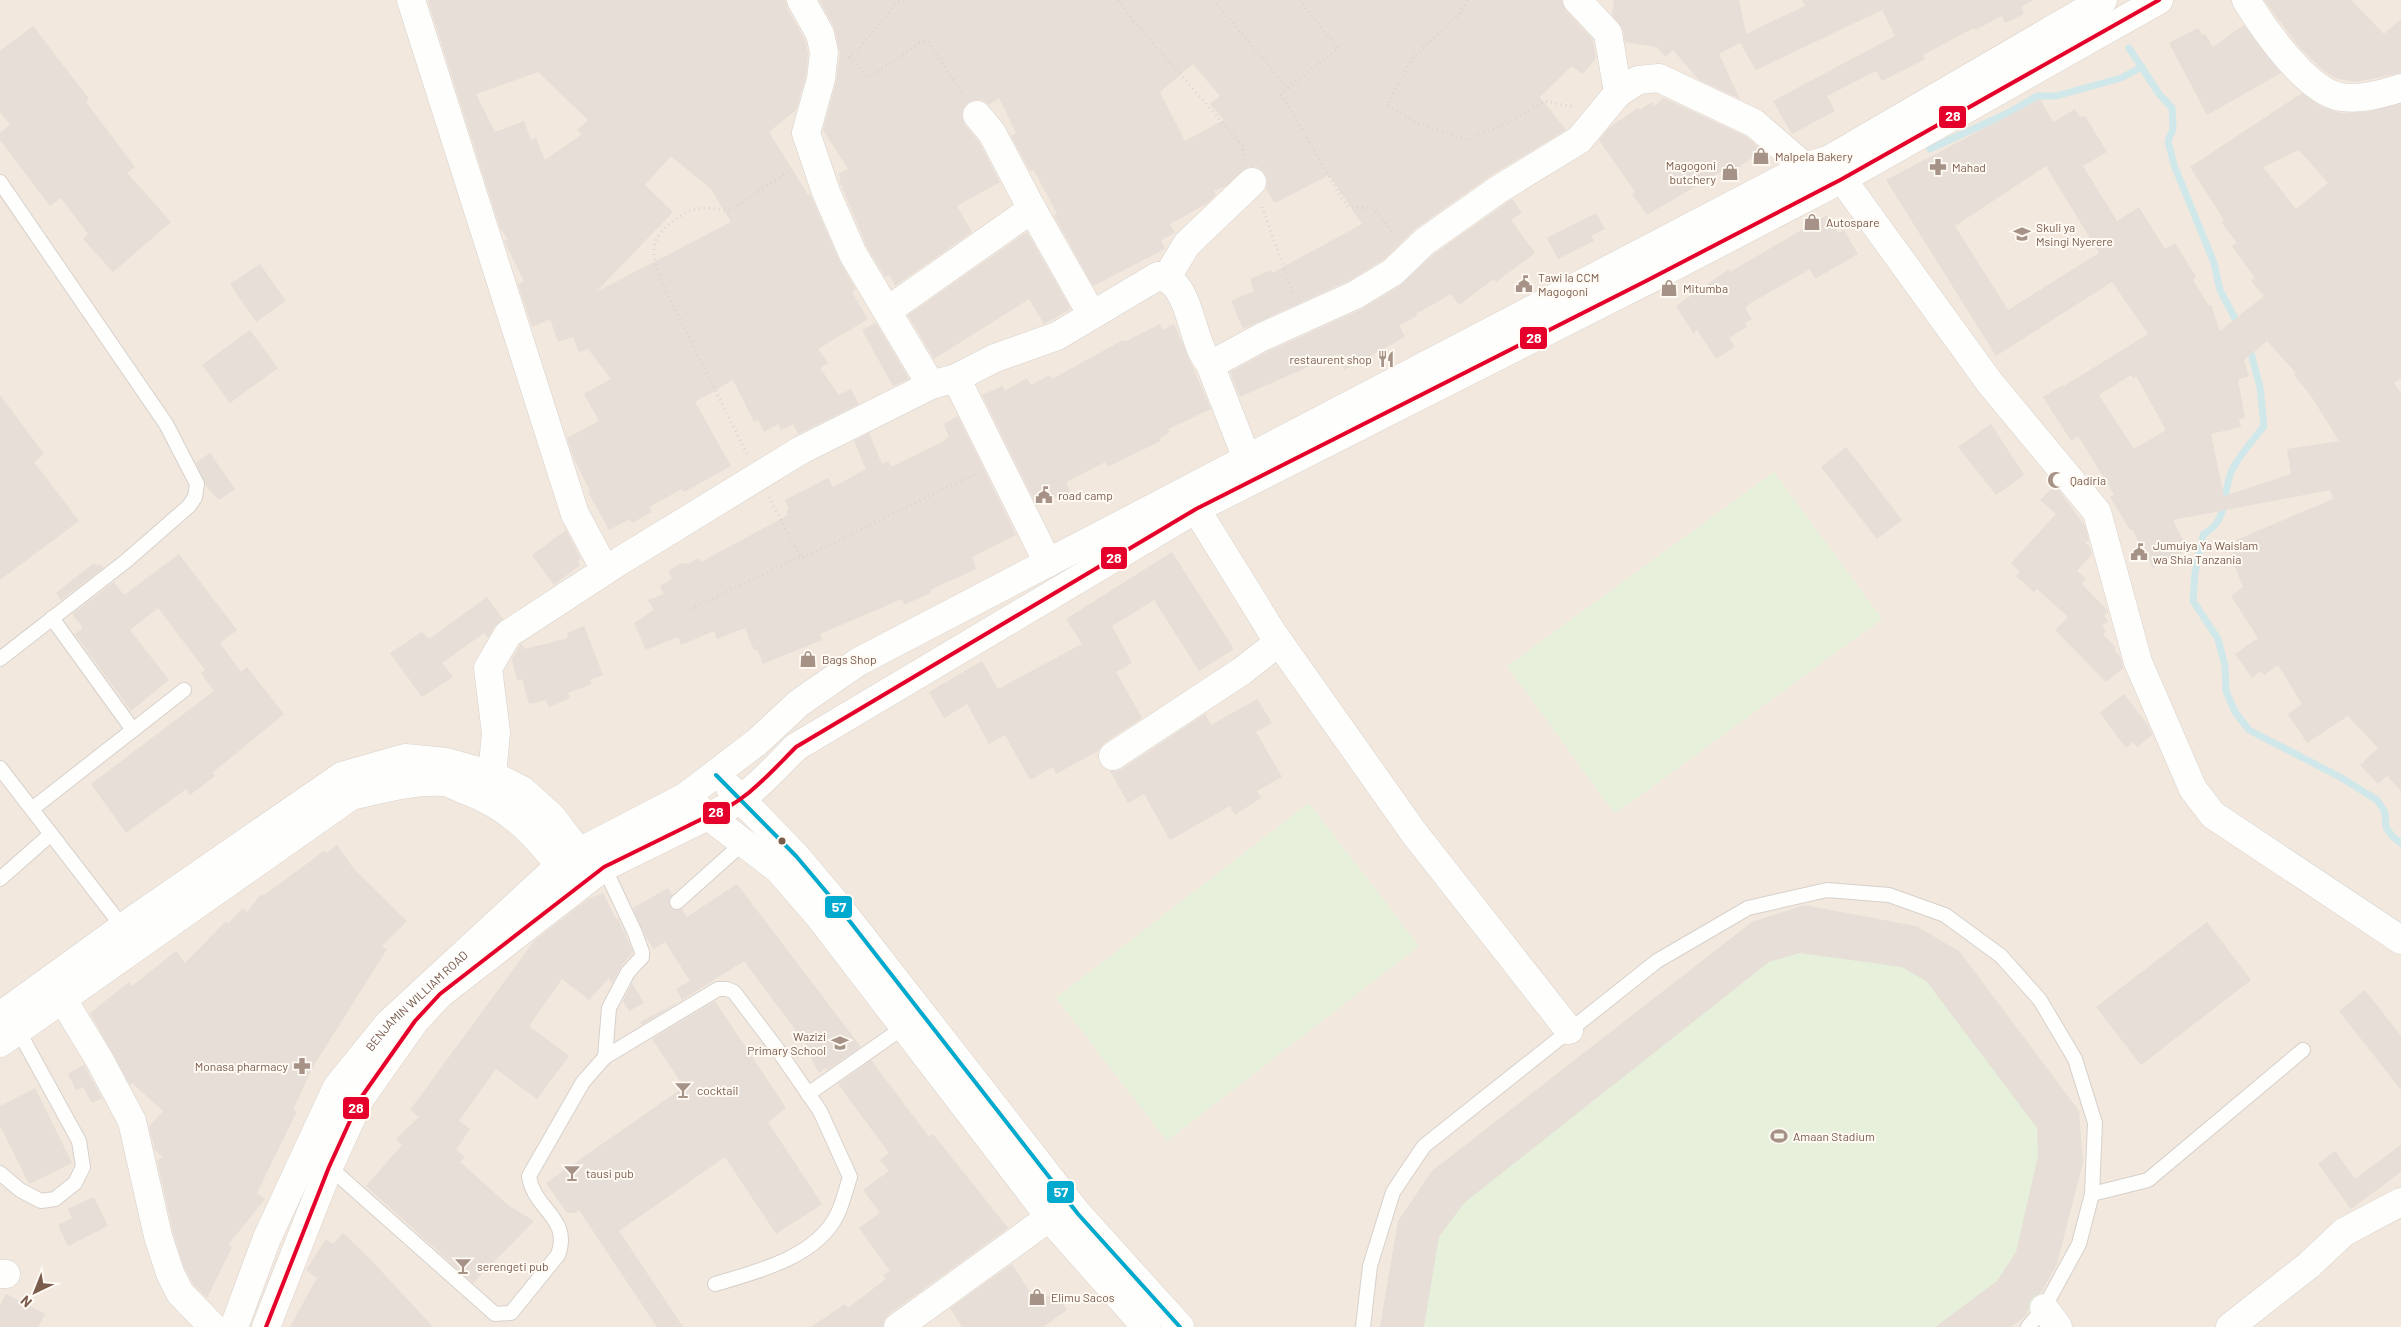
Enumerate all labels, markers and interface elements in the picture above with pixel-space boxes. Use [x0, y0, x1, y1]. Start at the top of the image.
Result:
line badge: 28 [1938, 105, 1967, 129]
text: 28 [1945, 107, 1961, 124]
shop icon: Malpela Bakery [1751, 146, 1771, 166]
place label: Malpela Bakery [1775, 149, 1853, 163]
pharmacy icon: Mahad [1928, 157, 1948, 177]
place label: Magogoni butchery [1666, 158, 1716, 186]
place label: Mahad [1952, 160, 1986, 174]
shop icon: Magogoni butchery [1720, 162, 1740, 182]
shop icon: Autospare [1802, 212, 1822, 232]
place label: Autospare [1826, 215, 1880, 229]
place label: Skuli ya Msingi Nyerere [2036, 220, 2113, 248]
school or university icon: Skuli ya Msingi Nyerere [2012, 224, 2032, 244]
place label: Tawi la CCM Magogoni [1538, 270, 1599, 298]
public building icon: Tawi la CCM Magogoni [1514, 274, 1534, 294]
shop icon: Mitumba [1659, 278, 1679, 298]
place label: Mitumba [1683, 281, 1728, 295]
line badge: 28 [1519, 326, 1548, 350]
text: 28 [1526, 329, 1542, 346]
restaurant icon: restaurent shop [1376, 349, 1396, 369]
place label: restaurent shop [1289, 352, 1372, 366]
mosque icon: Qadiria [2046, 470, 2066, 490]
place label: Qadiria [2070, 473, 2106, 487]
public building icon: road camp [1034, 485, 1054, 505]
place label: road camp [1058, 488, 1113, 502]
place label: Jumuiya Ya Waislam wa Shia Tanzania [2153, 538, 2258, 566]
public building icon: Jumuiya Ya Waislam wa Shia Tanzania [2129, 542, 2149, 562]
line badge: 28 [1100, 546, 1128, 570]
text: 28 [1106, 549, 1122, 566]
shop icon: Bags Shop [798, 649, 818, 669]
place label: Bags Shop [822, 652, 877, 666]
line badge: 28 [702, 801, 731, 825]
text: 28 [708, 803, 724, 820]
unlabelled marker [777, 836, 787, 846]
line badge: 57 [824, 895, 853, 919]
text: 57 [832, 898, 846, 915]
street label: BENJAMIN WILLIAM ROAD [362, 947, 470, 1053]
place label: Wazizi Primary School [747, 1029, 826, 1057]
school or university icon: Wazizi Primary School [830, 1033, 850, 1053]
pharmacy icon: Monasa pharmacy [292, 1056, 312, 1076]
place label: Monasa pharmacy [195, 1059, 288, 1073]
bar icon: cocktail [673, 1080, 693, 1100]
place label: cocktail [697, 1083, 738, 1097]
line badge: 28 [342, 1096, 370, 1120]
text: 28 [348, 1099, 364, 1116]
sports icon: Amaan Stadium [1769, 1126, 1789, 1146]
place label: Amaan Stadium [1793, 1129, 1875, 1143]
bar icon: tausi pub [562, 1163, 582, 1183]
place label: tausi pub [586, 1166, 634, 1180]
line badge: 57 [1046, 1180, 1075, 1204]
text: 57 [1054, 1183, 1068, 1200]
bar icon: serengeti pub [453, 1256, 473, 1276]
place label: serengeti pub [477, 1259, 549, 1273]
north arrow [10, 1267, 60, 1317]
shop icon: Elimu Sacos [1027, 1287, 1047, 1307]
place label: Elimu Sacos [1051, 1290, 1115, 1304]
text: N [17, 1292, 35, 1311]

